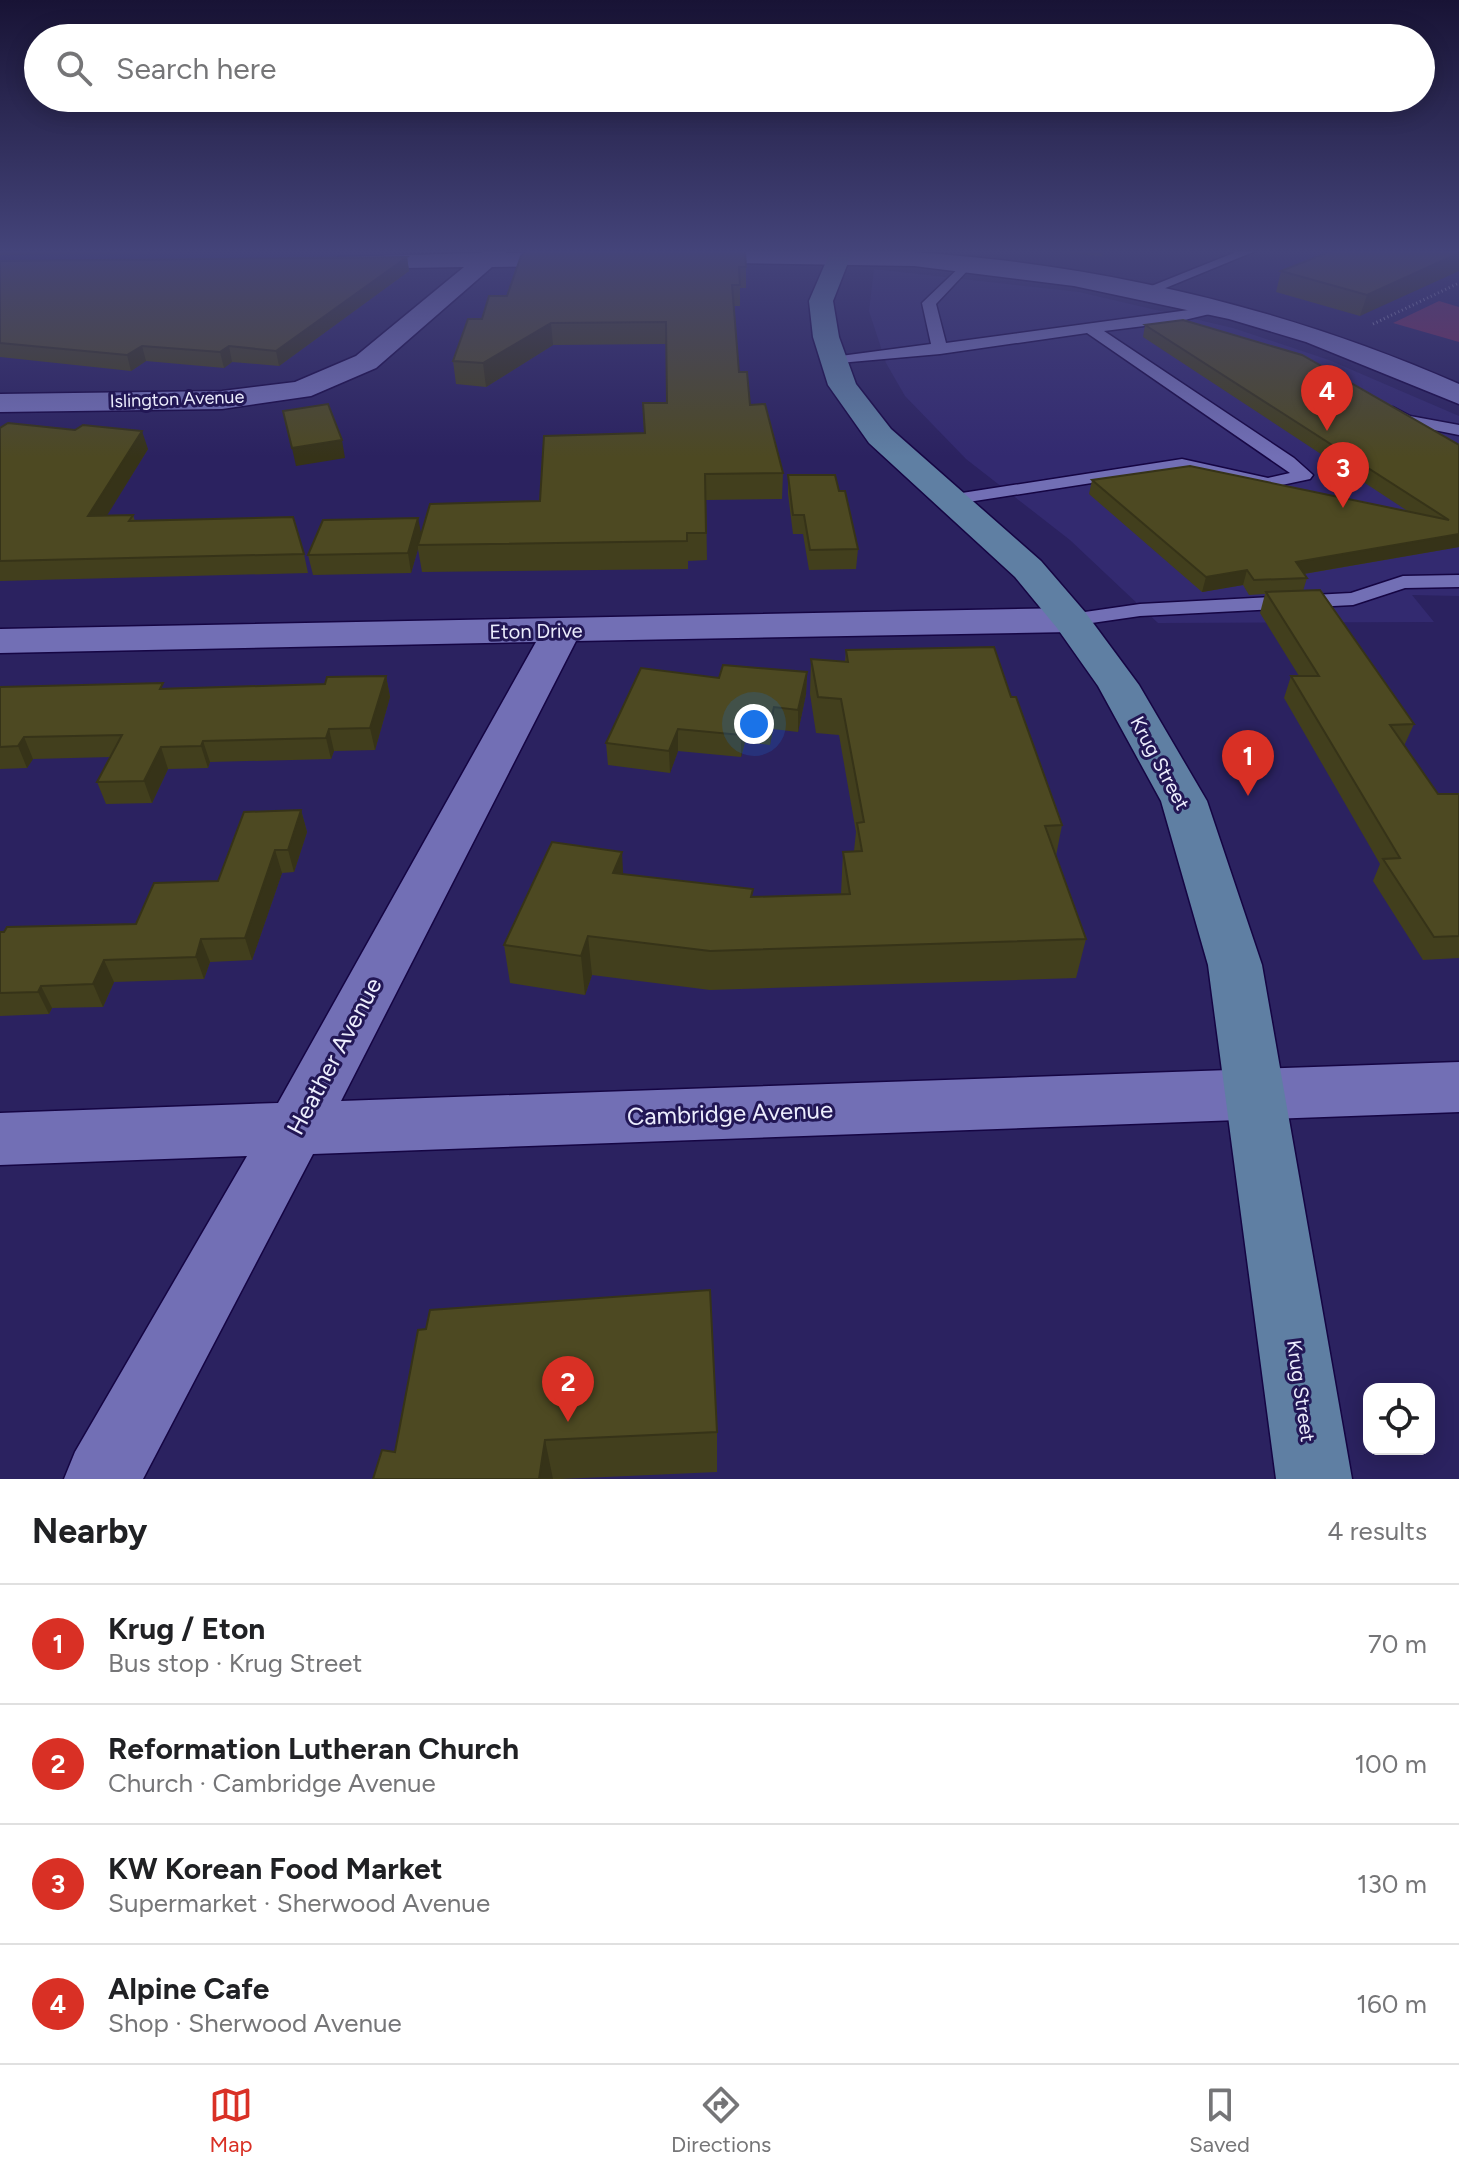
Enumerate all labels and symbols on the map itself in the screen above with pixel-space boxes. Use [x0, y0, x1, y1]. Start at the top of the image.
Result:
pin: 4 [1301, 365, 1353, 431]
street label: Islington Avenue [109, 386, 245, 412]
pin: 3 [1317, 442, 1369, 508]
street label: Eton Drive [489, 618, 583, 644]
your location [734, 704, 774, 744]
street label: Krug Street [1125, 712, 1195, 814]
pin: 1 [1222, 730, 1274, 796]
street label: Heather Avenue [280, 972, 388, 1140]
street label: Cambridge Avenue [627, 1095, 833, 1131]
street label: Krug Street [1282, 1338, 1320, 1444]
pin: 2 [542, 1356, 594, 1422]

